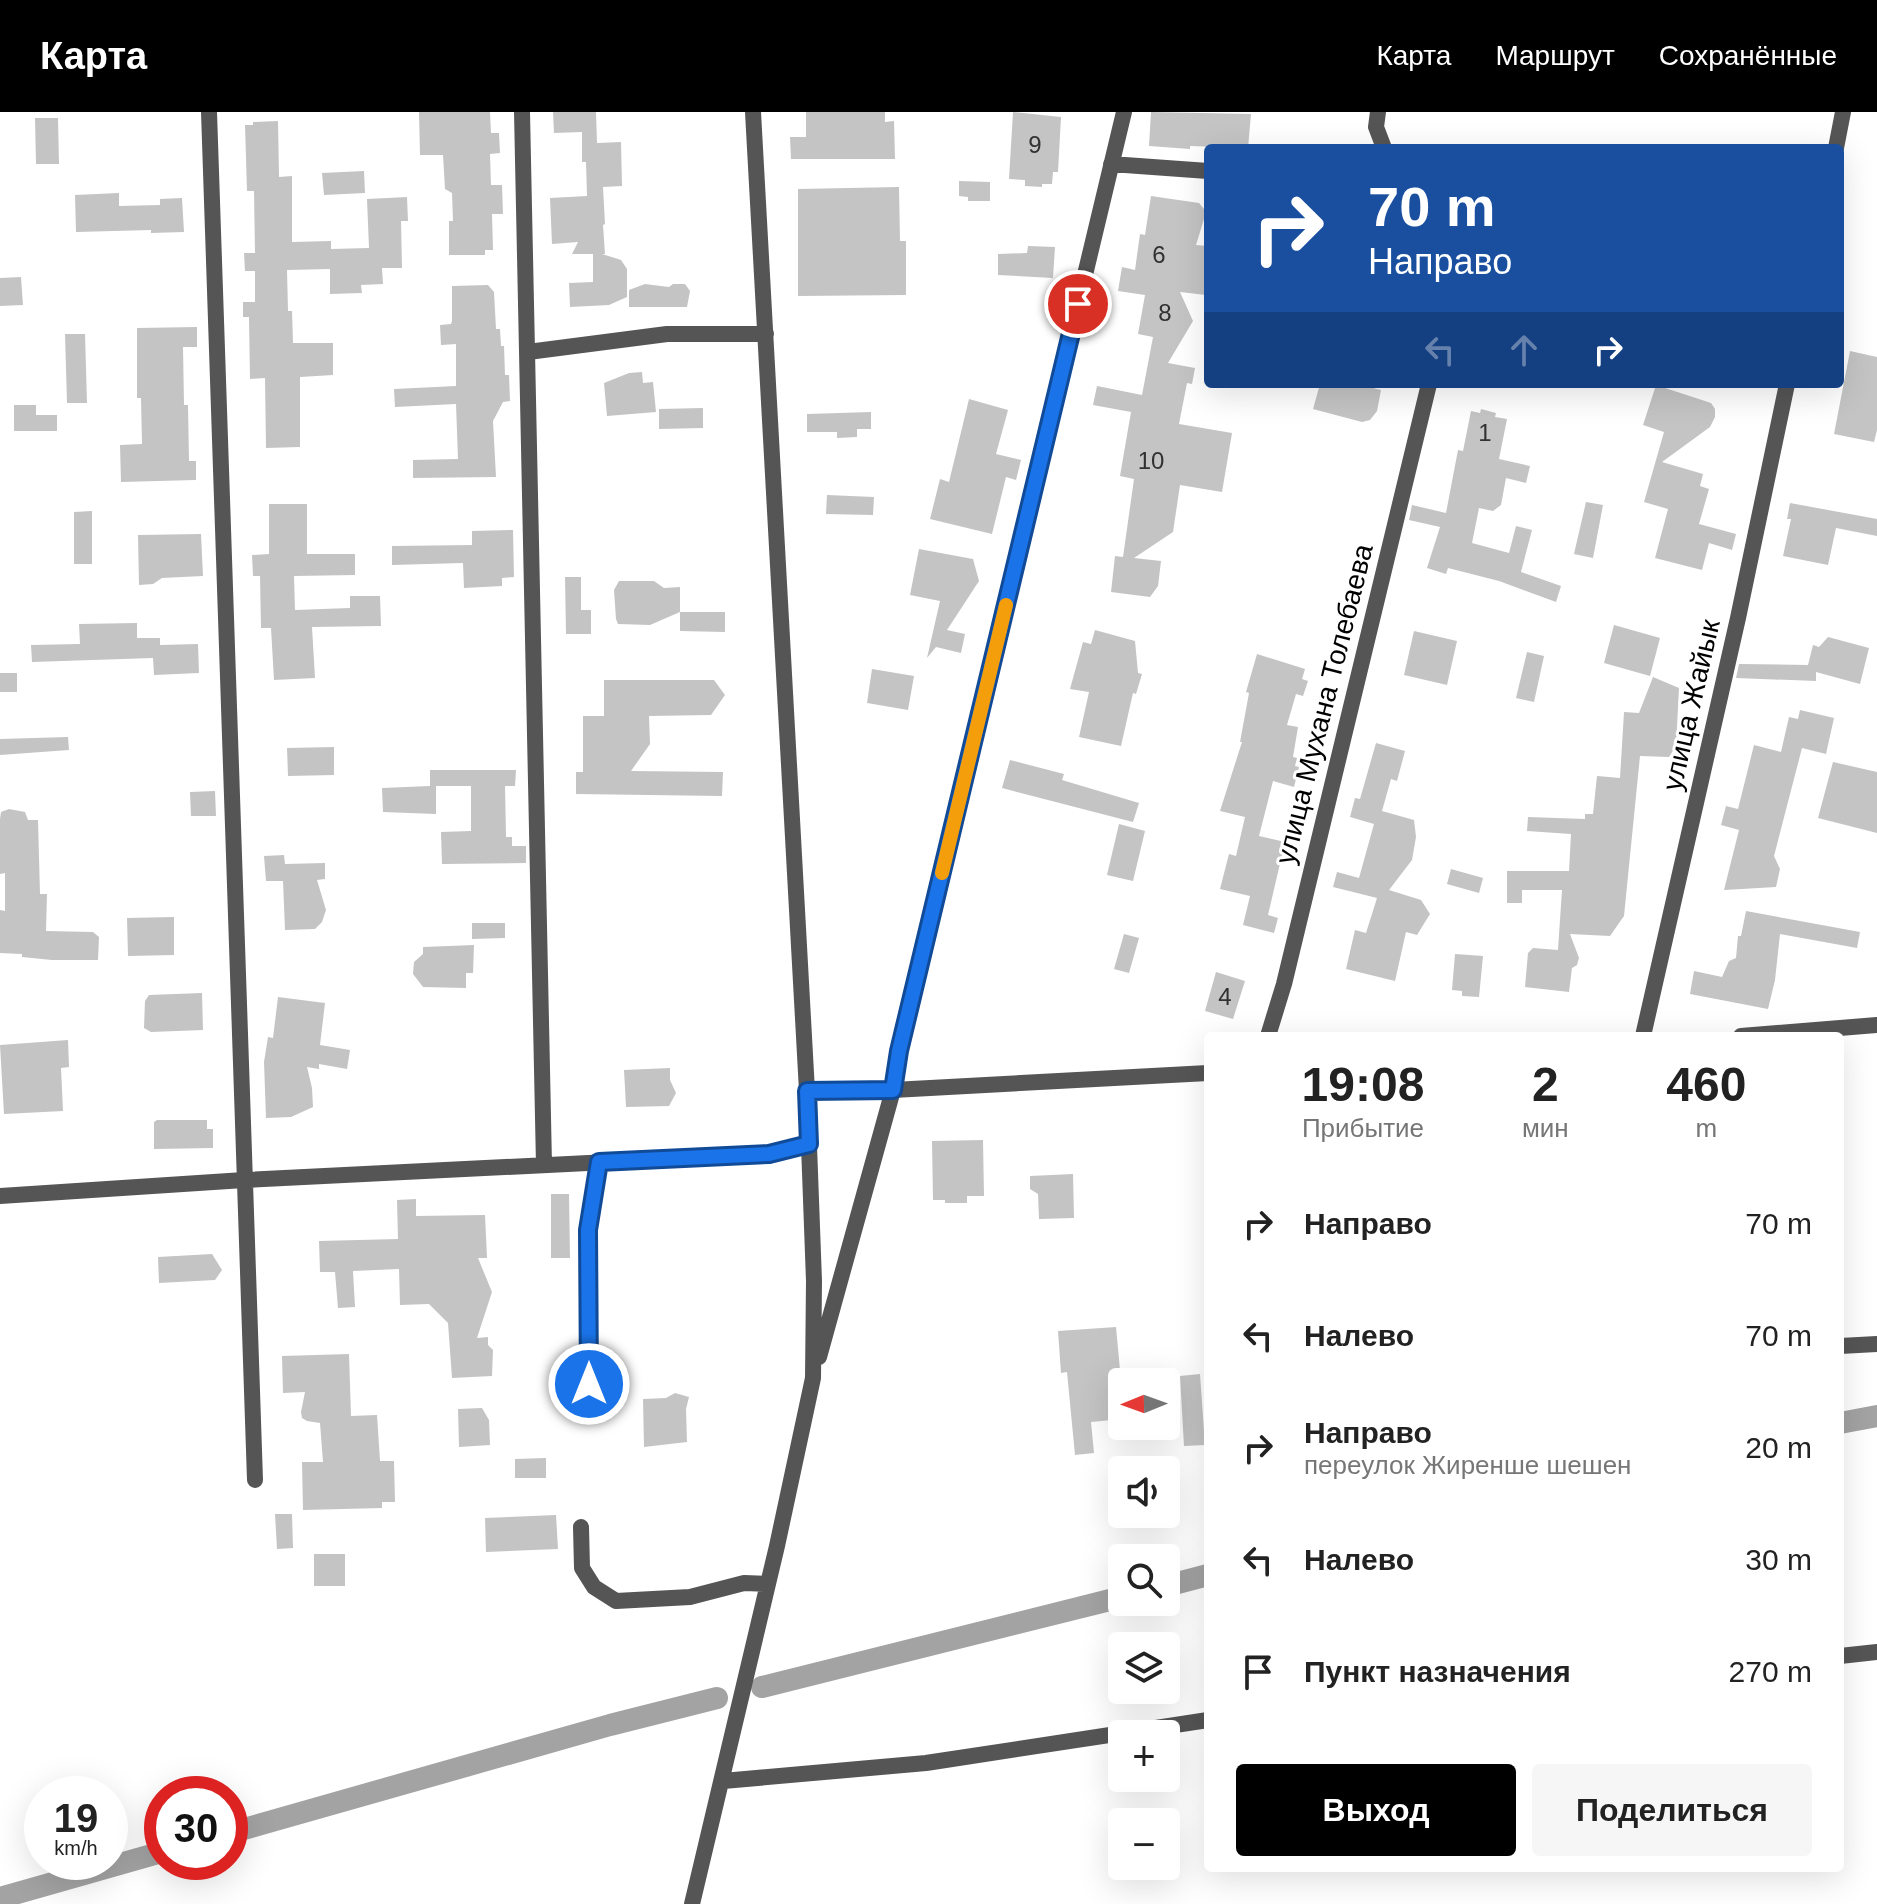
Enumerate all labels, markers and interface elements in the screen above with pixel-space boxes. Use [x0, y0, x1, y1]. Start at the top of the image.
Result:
text: Карта [40, 35, 147, 77]
text: Карта [1376, 40, 1451, 71]
text: Маршрут [1495, 40, 1615, 71]
text: Сохранённые [1659, 40, 1837, 71]
house number: 9 [1028, 131, 1042, 158]
text: 70 m [1368, 175, 1496, 238]
icon: right [1236, 176, 1340, 280]
house number: 6 [1152, 241, 1166, 268]
text: Направо [1368, 241, 1512, 282]
pin [1044, 270, 1112, 338]
icon: arrive [1056, 282, 1100, 326]
house number: 8 [1158, 299, 1172, 326]
icon: left [1418, 328, 1462, 372]
icon: ahead [1502, 328, 1546, 372]
icon: right [1586, 328, 1630, 372]
house number: 1 [1478, 419, 1492, 446]
house number: 10 [1138, 447, 1164, 474]
street label: улица Мухана Толебаева [1269, 540, 1379, 867]
street label: улица Жайык [1656, 616, 1726, 794]
house number: 4 [1218, 983, 1232, 1010]
text: 19:08 [1302, 1058, 1424, 1111]
text: 2 [1532, 1058, 1559, 1111]
text: 460 [1666, 1058, 1746, 1111]
text: Прибытие [1302, 1113, 1424, 1143]
text: мин [1522, 1113, 1569, 1143]
text: m [1696, 1113, 1717, 1143]
icon: right [1236, 1202, 1280, 1246]
text: Направо [1304, 1207, 1432, 1240]
text: 70 m [1745, 1207, 1812, 1240]
icon: left [1236, 1314, 1280, 1358]
text: Налево [1304, 1319, 1414, 1352]
text: 70 m [1745, 1319, 1812, 1352]
position arrow [547, 1342, 631, 1426]
north arrow [1108, 1368, 1180, 1440]
map controls [1108, 1368, 1180, 1880]
text: Направо [1304, 1416, 1432, 1449]
icon: right [1236, 1426, 1280, 1470]
text: 20 m [1745, 1431, 1812, 1464]
text: переулок Жиренше шешен [1304, 1450, 1631, 1480]
button: sound [1108, 1456, 1180, 1528]
icon: left [1236, 1538, 1280, 1582]
text: Налево [1304, 1543, 1414, 1576]
text: 30 m [1745, 1543, 1812, 1576]
button: search [1108, 1544, 1180, 1616]
button: layers [1108, 1632, 1180, 1704]
icon: arrive [1236, 1650, 1280, 1694]
text: Пункт назначения [1304, 1655, 1571, 1688]
text: 270 m [1729, 1655, 1812, 1688]
button: + [1108, 1720, 1180, 1792]
button: Выход [1236, 1764, 1516, 1856]
button: Поделиться [1532, 1764, 1812, 1856]
speed limit sign: 30 [144, 1776, 248, 1880]
text: 19 [54, 1796, 98, 1840]
button: − [1108, 1808, 1180, 1880]
text: km/h [54, 1837, 98, 1859]

